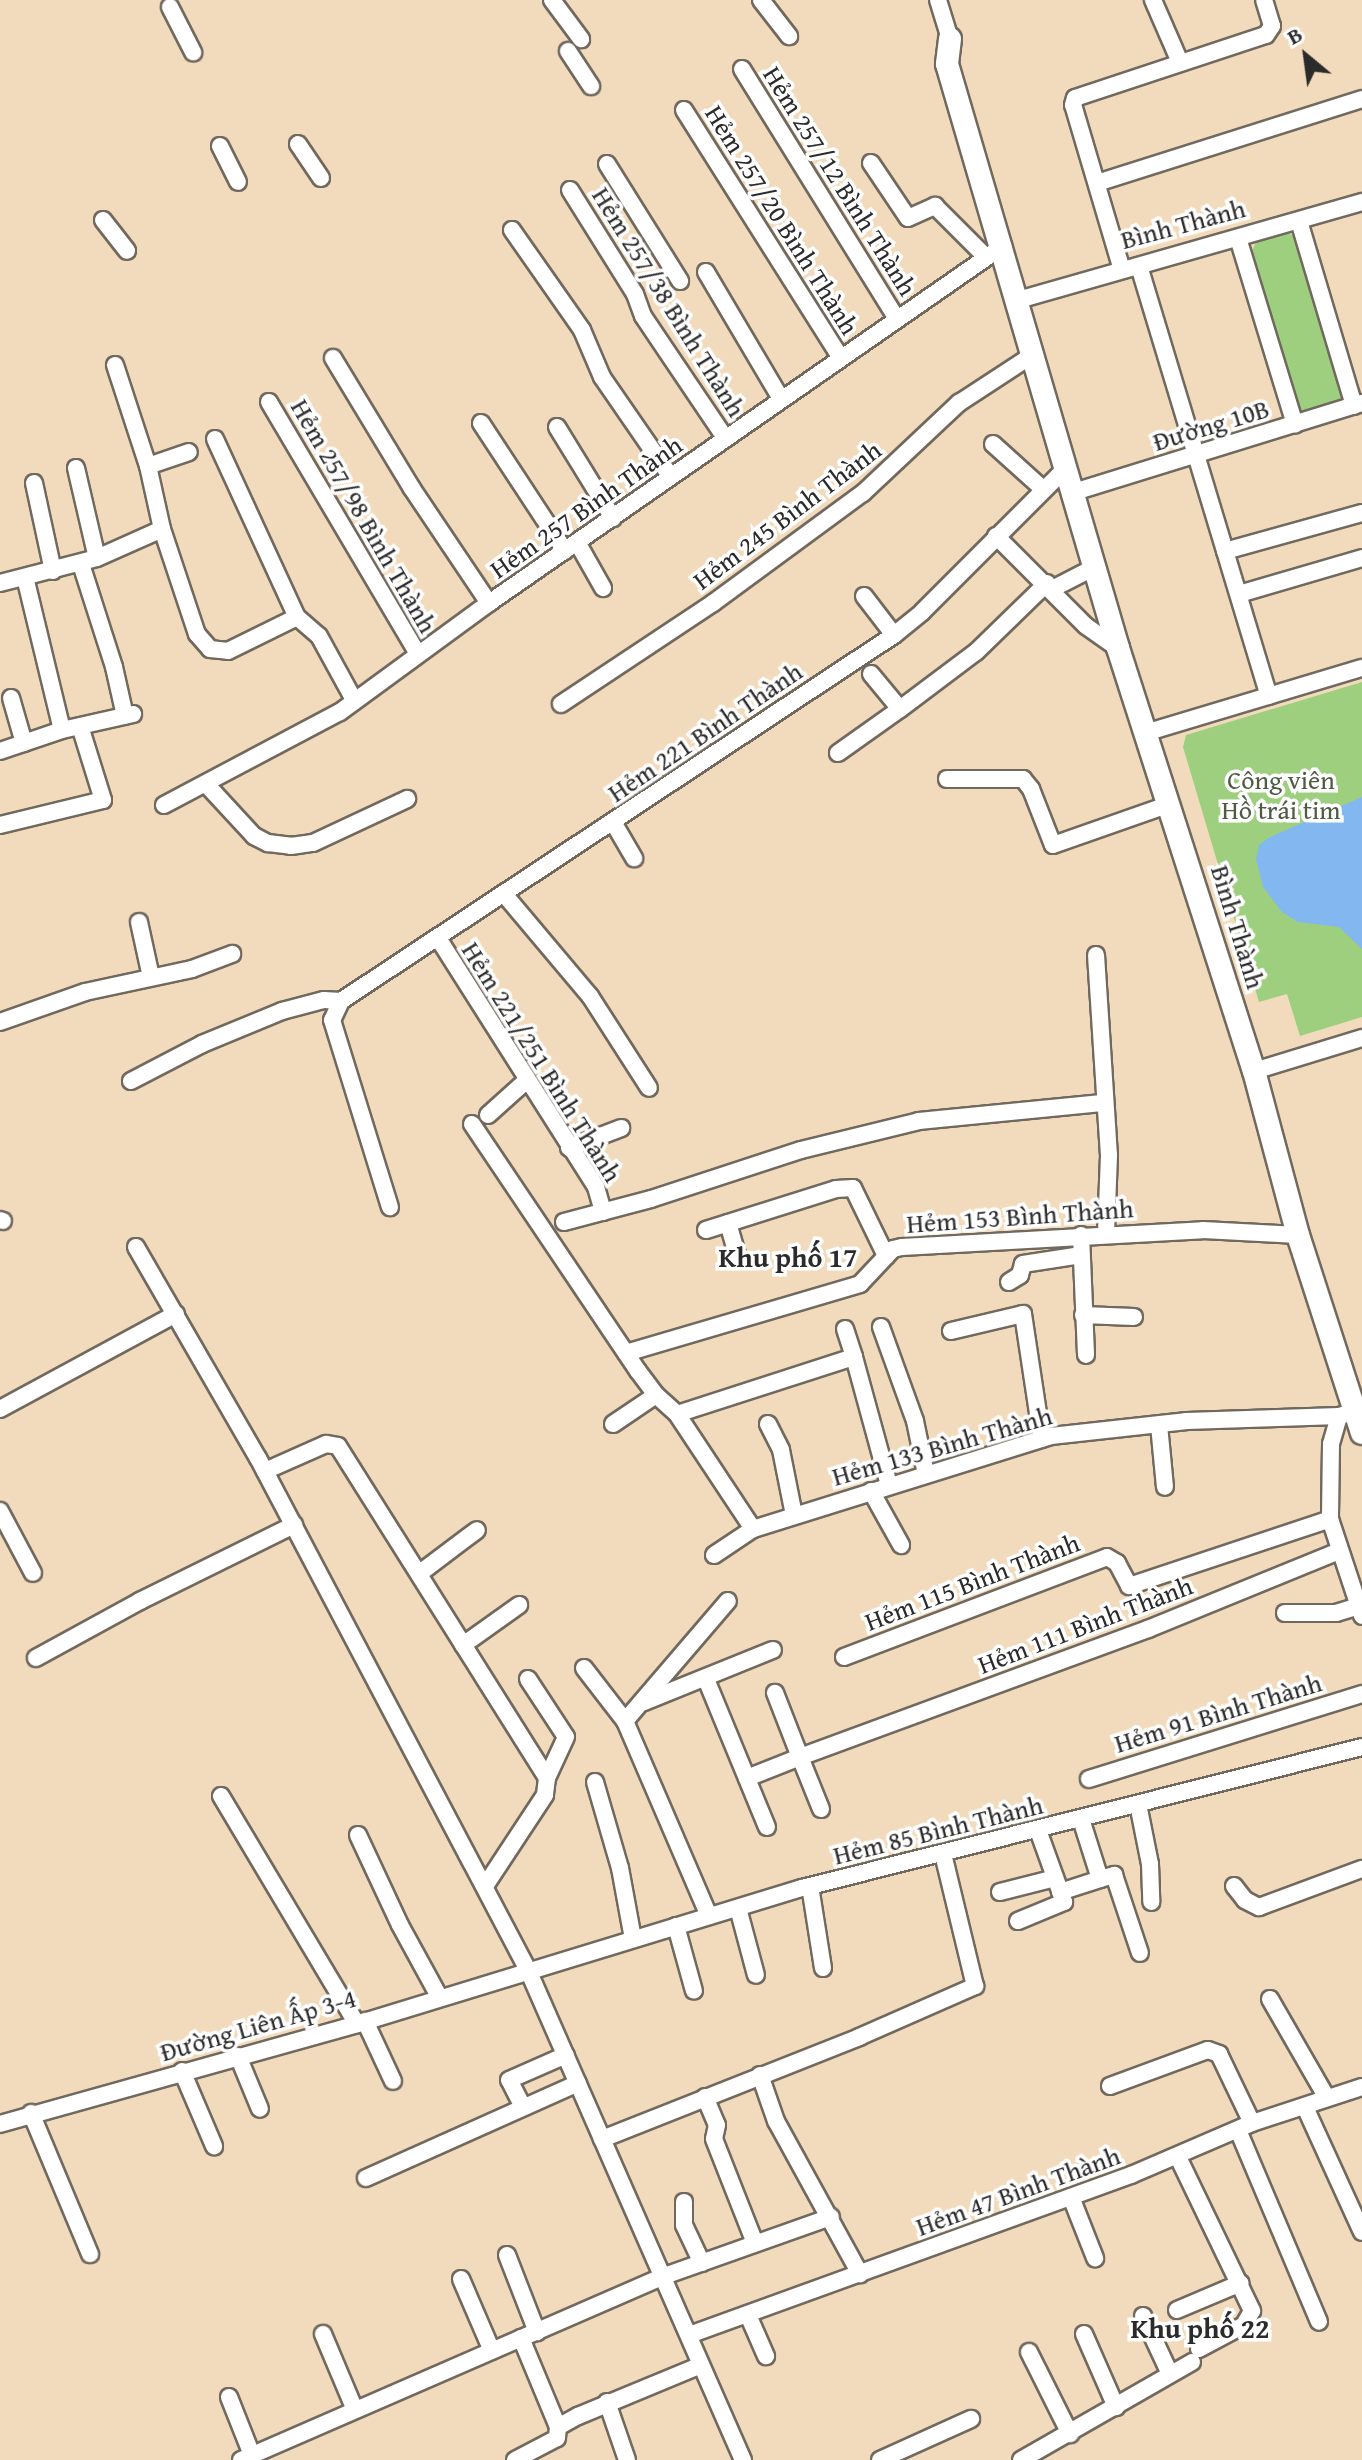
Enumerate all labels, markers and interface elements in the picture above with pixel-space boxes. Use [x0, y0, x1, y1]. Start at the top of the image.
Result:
north arrow [1266, 16, 1346, 96]
text: B [1281, 18, 1308, 52]
street label: Hẻm 257/12 Bình Thành [757, 61, 923, 301]
street label: Hẻm 257/20 Bình Thành [699, 100, 865, 340]
street label: Hẻm 257/38 Bình Thành [586, 182, 752, 422]
street label: Bình Thành [1117, 192, 1249, 256]
street label: Đường 10B [1149, 393, 1273, 457]
street label: Hẻm 257/98 Bình Thành [284, 394, 444, 638]
street label: Hẻm 257 Bình Thành [484, 429, 688, 585]
street label: Hẻm 245 Bình Thành [687, 434, 887, 596]
street label: Hẻm 221 Bình Thành [602, 656, 808, 808]
park label: Công viên Hồ trái tim [1221, 764, 1341, 826]
street label: Bình Thành [1204, 861, 1272, 993]
street label: Hẻm 221/251 Bình Thành [455, 936, 629, 1188]
street label: Hẻm 153 Bình Thành [906, 1193, 1134, 1239]
district label: Khu phố 17 [718, 1240, 858, 1274]
street label: Hẻm 133 Bình Thành [828, 1400, 1056, 1492]
street label: Hẻm 115 Bình Thành [860, 1527, 1084, 1637]
street label: Hẻm 111 Bình Thành [973, 1570, 1197, 1680]
street label: Hẻm 91 Bình Thành [1111, 1667, 1325, 1759]
street label: Hẻm 85 Bình Thành [830, 1789, 1046, 1871]
street label: Đường Liên Ấp 3-4 [157, 1982, 359, 2068]
street label: Hẻm 47 Bình Thành [912, 2140, 1124, 2242]
district label: Khu phố 22 [1130, 2311, 1270, 2345]

